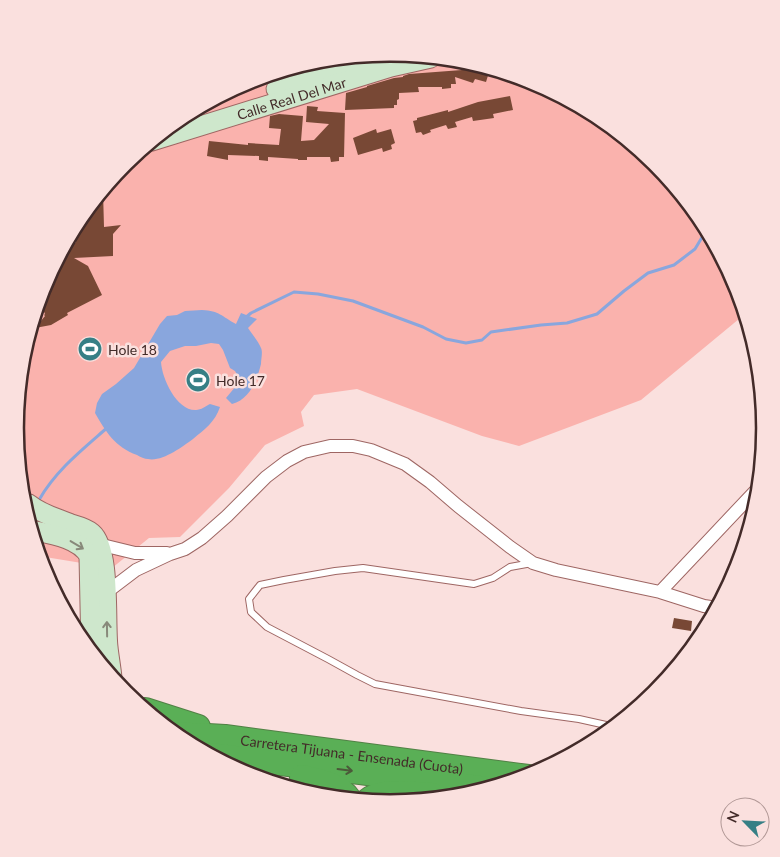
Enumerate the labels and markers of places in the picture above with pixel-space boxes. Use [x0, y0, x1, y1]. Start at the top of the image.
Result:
sports icon: Hole 18 [77, 336, 103, 362]
place label: Hole 18 [108, 341, 157, 358]
sports icon: Hole 17 [185, 367, 211, 393]
place label: Hole 17 [216, 372, 265, 389]

